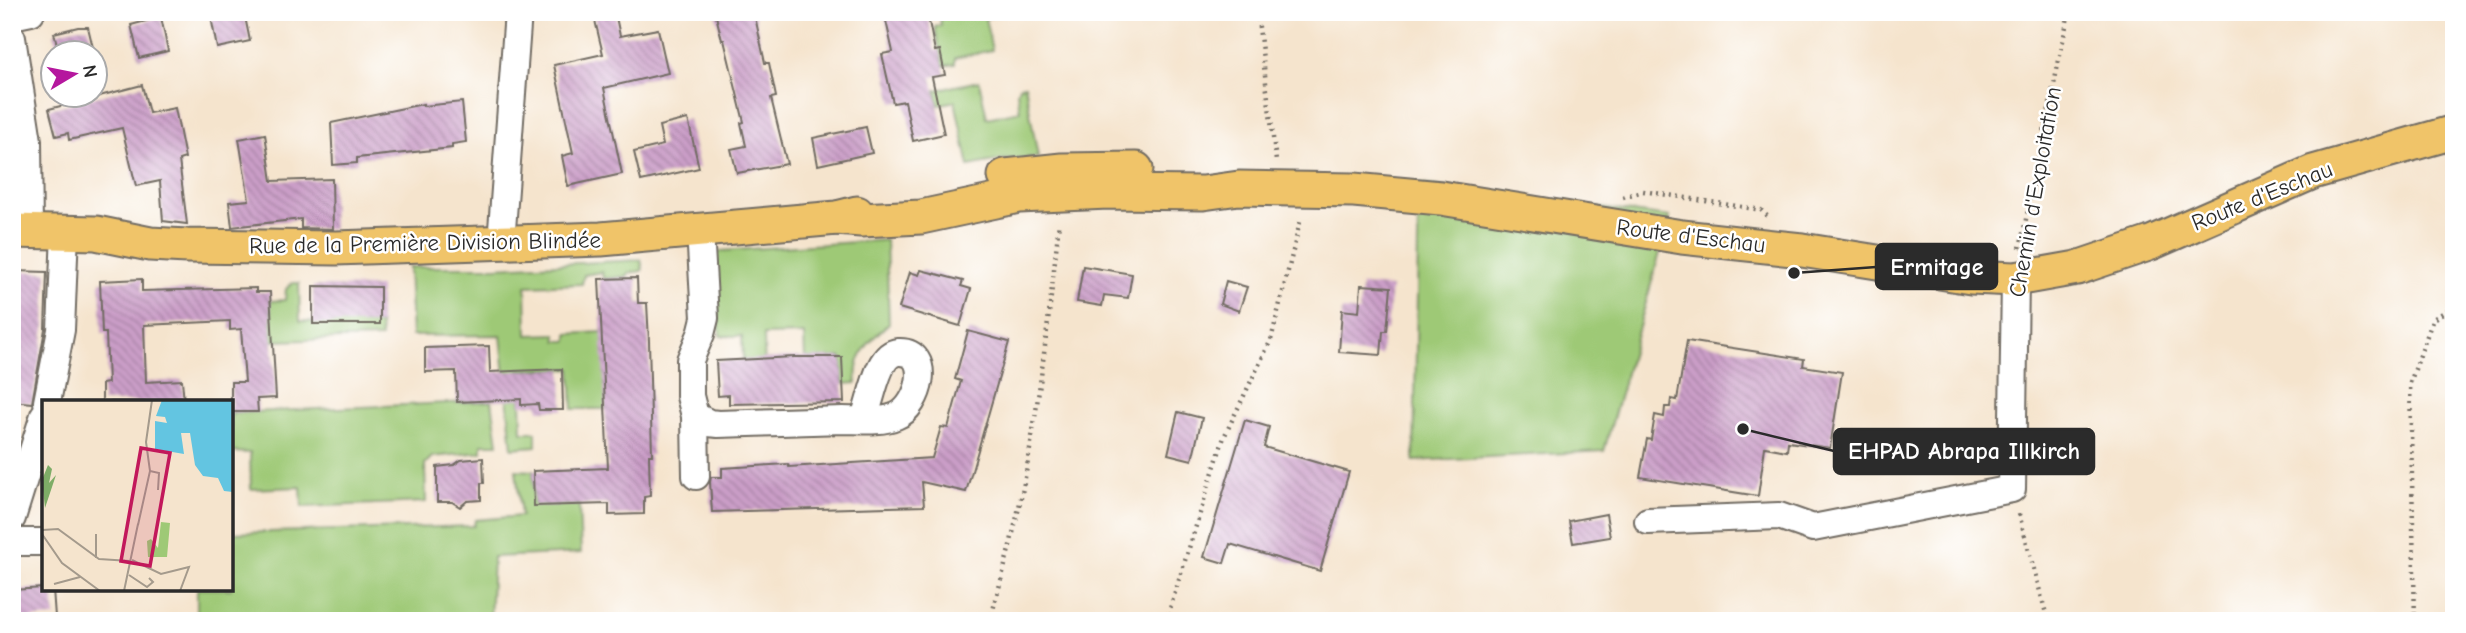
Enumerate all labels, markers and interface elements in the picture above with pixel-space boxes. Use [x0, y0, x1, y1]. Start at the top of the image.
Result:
north arrow [38, 38, 108, 108]
text: N [78, 63, 102, 79]
street label: Chemin d'Exploitation [2003, 85, 2067, 299]
street label: Route d'Eschau [2188, 155, 2336, 237]
street label: Route d'Eschau [1615, 213, 1767, 259]
street label: Rue de la Première Division Blindée [249, 226, 601, 260]
callout: Ermitage [1876, 244, 1997, 289]
text: Ermitage [1890, 253, 1984, 281]
inset map [42, 400, 233, 591]
callout: EHPAD Abrapa Illkirch [1834, 429, 2094, 474]
text: EHPAD Abrapa Illkirch [1848, 437, 2080, 465]

